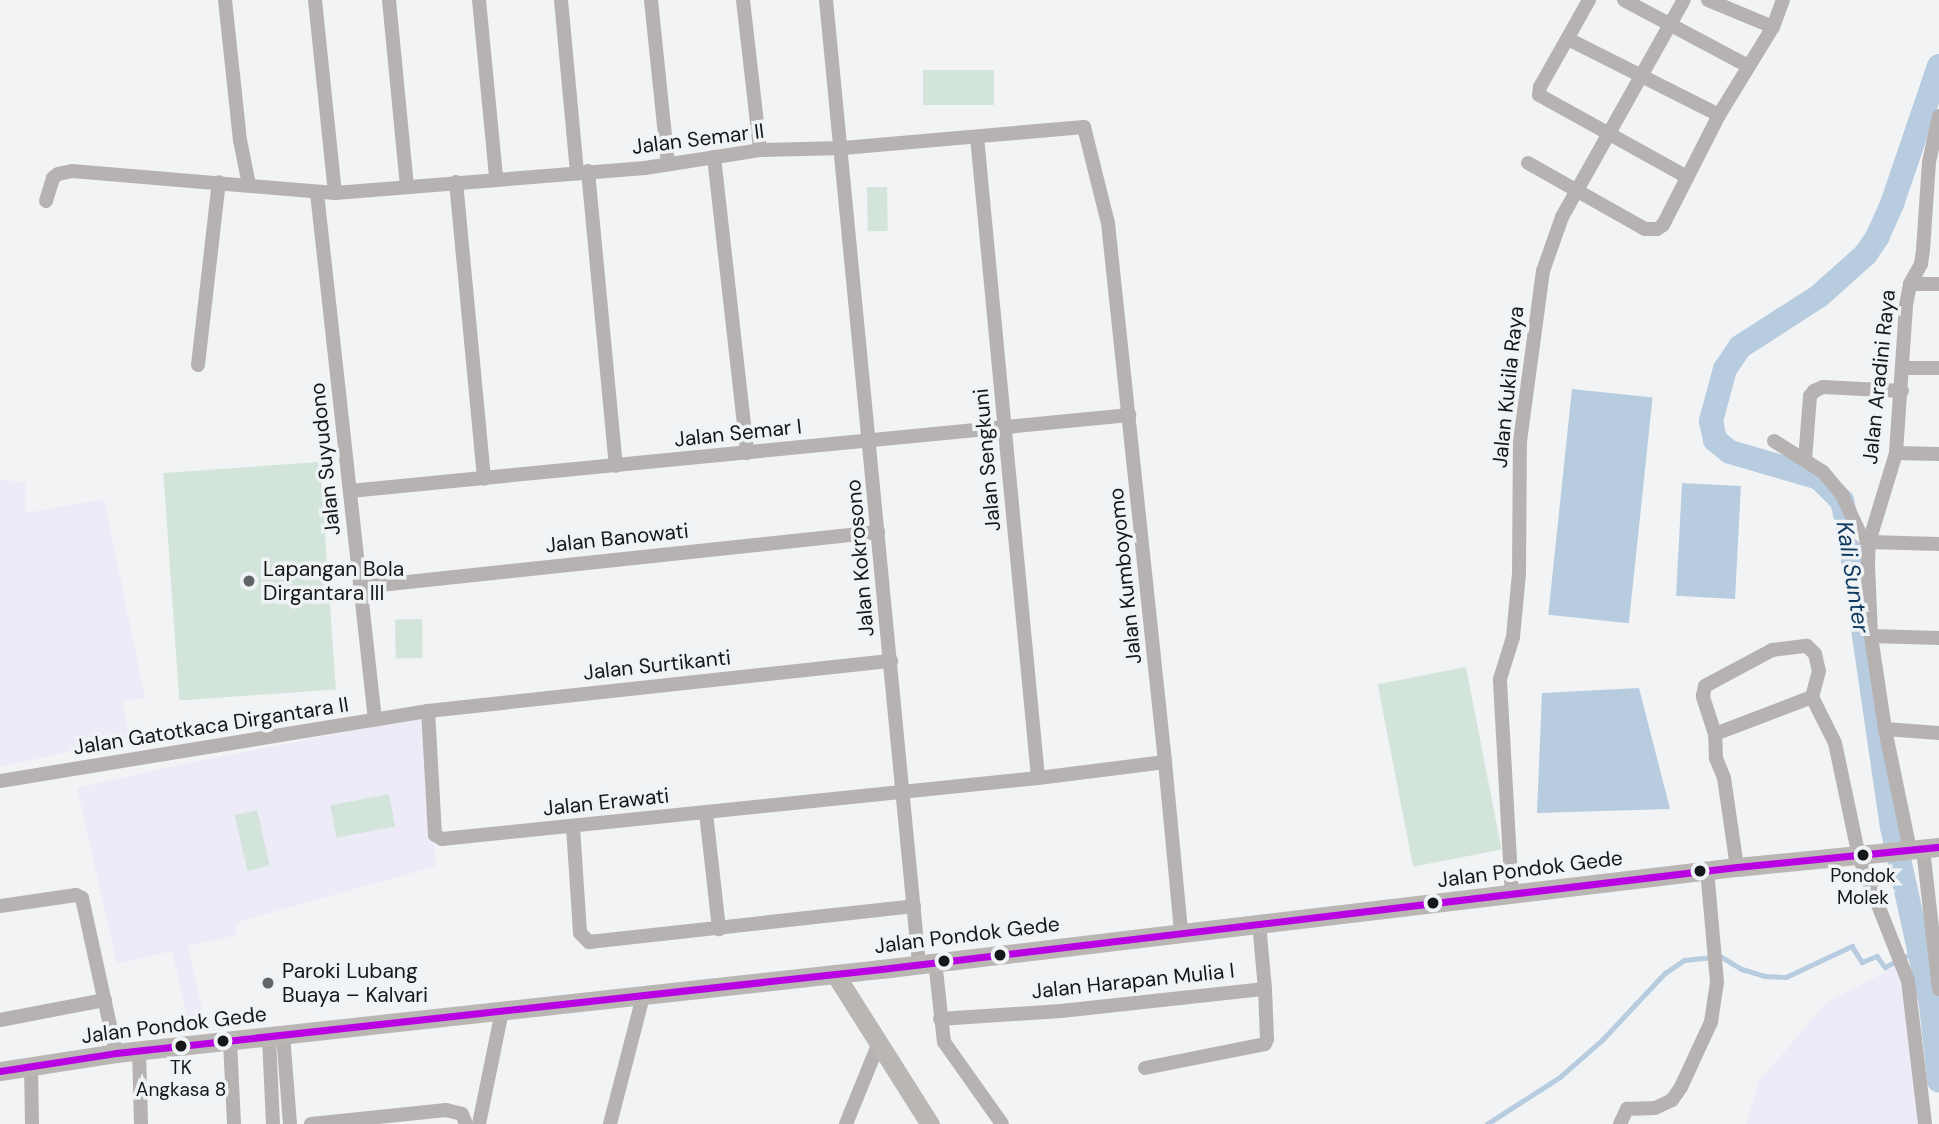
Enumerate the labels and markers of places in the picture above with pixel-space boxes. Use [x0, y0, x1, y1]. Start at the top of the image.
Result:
place label: Lapangan Bola Dirgantara III [263, 556, 404, 606]
marker: Lapangan Bola Dirgantara III [241, 573, 257, 589]
marker: Pondok Molek [1856, 848, 1870, 862]
unlabelled marker [1693, 864, 1707, 878]
place label: Pondok Molek [1830, 865, 1896, 909]
unlabelled marker [1426, 896, 1440, 910]
unlabelled marker [993, 948, 1007, 962]
unlabelled marker [937, 954, 951, 968]
place label: Paroki Lubang Buaya – Kalvari [282, 958, 428, 1008]
marker: Paroki Lubang Buaya – Kalvari [260, 975, 276, 991]
unlabelled marker [216, 1034, 230, 1048]
marker: TK Angkasa 8 [174, 1039, 188, 1053]
place label: TK Angkasa 8 [136, 1057, 226, 1101]

